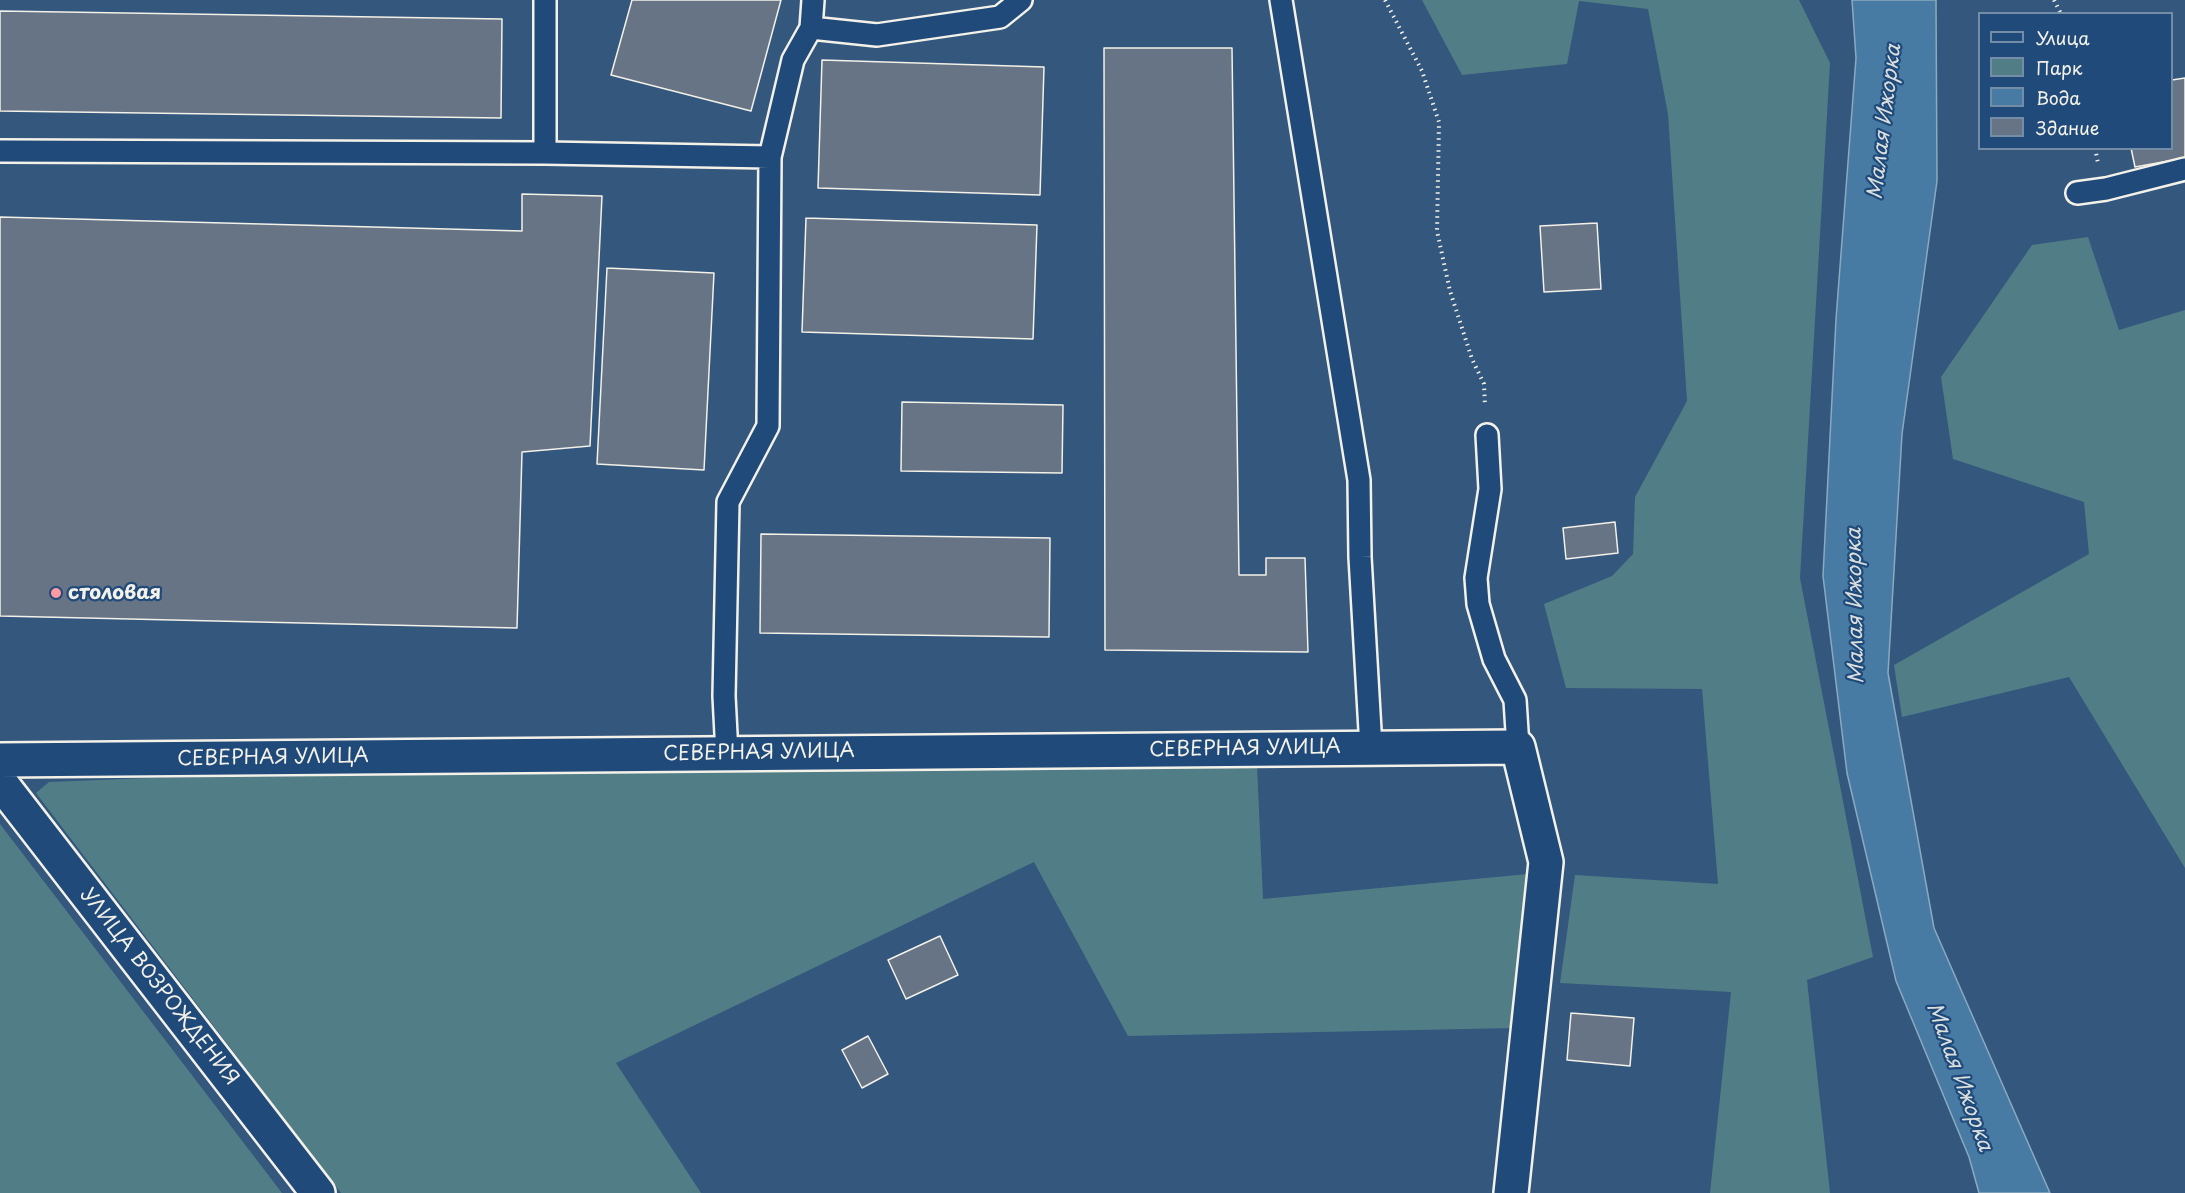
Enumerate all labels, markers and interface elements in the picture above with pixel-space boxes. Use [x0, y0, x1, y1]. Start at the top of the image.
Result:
legend [1978, 12, 2173, 150]
text: Улица [2036, 24, 2090, 51]
water label: Малая Ижорка [1863, 43, 1907, 201]
text: Парк [2036, 54, 2082, 81]
text: Вода [2036, 84, 2081, 111]
text: Здание [2036, 114, 2099, 141]
water label: Малая Ижорка [1842, 528, 1870, 684]
place label: столовая [68, 581, 161, 605]
marker: столовая [49, 586, 63, 600]
street label: СЕВЕРНАЯ УЛИЦА [1149, 735, 1341, 763]
street label: СЕВЕРНАЯ УЛИЦА [663, 739, 855, 767]
street label: СЕВЕРНАЯ УЛИЦА [177, 744, 369, 772]
street label: УЛИЦА ВОЗРОЖДЕНИЯ [75, 884, 243, 1090]
water label: Малая Ижорка [1920, 999, 1998, 1155]

